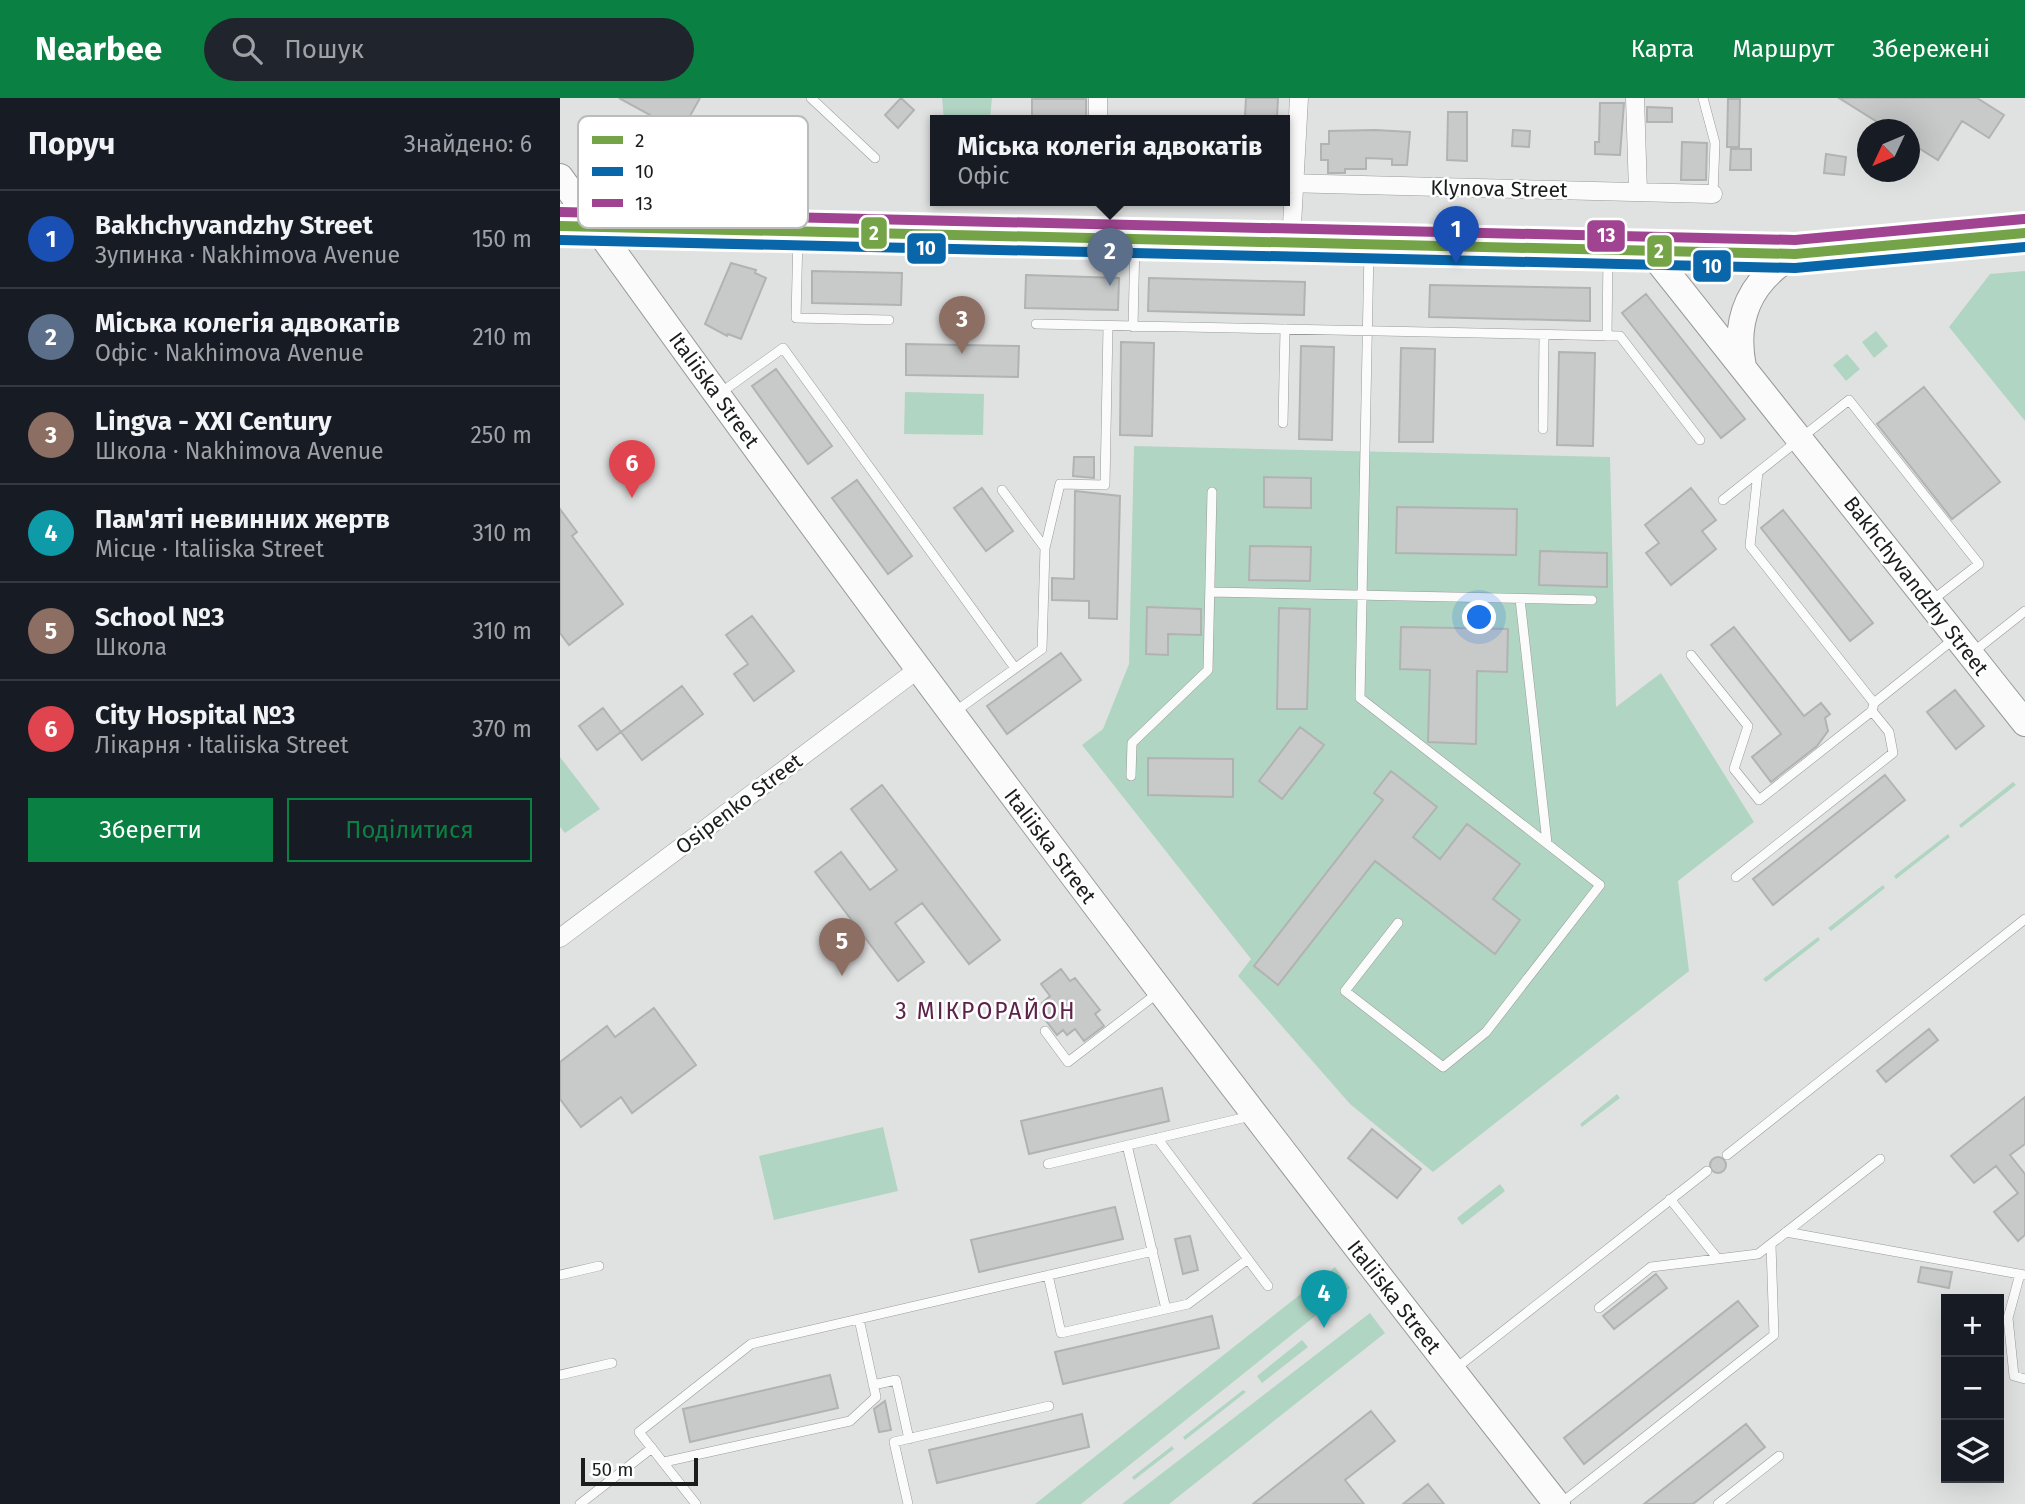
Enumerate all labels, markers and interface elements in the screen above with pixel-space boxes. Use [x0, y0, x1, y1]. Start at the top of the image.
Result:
search box [204, 18, 694, 81]
text: Nearbee [35, 29, 162, 69]
icon: search [228, 30, 266, 68]
text: Пошук [284, 34, 364, 65]
text: Карта [1631, 35, 1694, 63]
text: Маршрут [1732, 35, 1834, 63]
text: Збережені [1872, 35, 1990, 63]
popup [930, 115, 1290, 206]
legend [578, 116, 808, 228]
north arrow [1857, 119, 1920, 182]
text: Поруч [28, 126, 115, 162]
text: 2 [635, 129, 644, 152]
text: Знайдено: 6 [404, 130, 532, 158]
text: Міська колегія адвокатів [957, 131, 1263, 162]
text: 10 [635, 160, 654, 183]
text: Офіс [957, 162, 1010, 190]
street label: Klynova Street [1430, 175, 1568, 203]
text: 13 [635, 192, 653, 215]
pin: 1 [1433, 206, 1479, 264]
text: Bakhchyvandzhy Street [95, 210, 373, 241]
line badge: 2 [860, 216, 888, 250]
line badge: 13 [1586, 219, 1626, 253]
text: 2 [869, 222, 879, 245]
text: 13 [1597, 224, 1615, 247]
text: 1 [46, 225, 56, 253]
text: 150 m [472, 225, 532, 253]
pin: 2 [1087, 228, 1133, 286]
line badge: 10 [906, 232, 947, 265]
line badge: 2 [1646, 234, 1673, 268]
text: 10 [916, 237, 936, 260]
text: 2 [1654, 240, 1664, 263]
text: Зупинка · Nakhimova Avenue [95, 241, 400, 269]
line badge: 10 [1692, 249, 1732, 283]
text: 10 [1702, 255, 1722, 278]
pin: 3 [939, 296, 985, 354]
text: Міська колегія адвокатів [95, 308, 400, 339]
text: 2 [45, 323, 57, 351]
text: 210 m [473, 323, 532, 351]
street label: Italiiska Street [663, 327, 765, 453]
text: Офіс · Nakhimova Avenue [95, 339, 364, 367]
text: Lingva - XXI Century [95, 406, 332, 437]
text: 3 [45, 421, 57, 449]
text: 250 m [470, 421, 532, 449]
text: Школа · Nakhimova Avenue [95, 437, 384, 465]
pin: 6 [609, 440, 655, 498]
street label: Bakhchyvandzhy Street [1838, 491, 1994, 681]
text: Пам'яті невинних жертв [95, 504, 390, 535]
text: 4 [45, 519, 58, 547]
text: 310 m [472, 519, 532, 547]
text: Місце · Italiiska Street [95, 535, 324, 563]
your location [1462, 600, 1496, 634]
text: School №3 [95, 602, 225, 633]
text: 5 [45, 617, 57, 645]
text: 310 m [472, 617, 532, 645]
text: Школа [95, 633, 167, 661]
text: City Hospital №3 [95, 700, 295, 731]
text: 6 [45, 715, 57, 743]
text: 370 m [472, 715, 532, 743]
text: Лікарня · Italiiska Street [95, 731, 349, 759]
street label: Osipenko Street [671, 748, 808, 860]
street label: Italiiska Street [998, 783, 1102, 909]
button: Зберегти [28, 798, 273, 862]
button: Поділитися [287, 798, 532, 862]
pin: 5 [819, 918, 865, 976]
district label: 3 МІКРОРАЙОН [895, 997, 1077, 1025]
street label: Italiiska Street [1342, 1235, 1447, 1359]
pin: 4 [1301, 1270, 1347, 1328]
map controls [1941, 1294, 2004, 1483]
button: + [1941, 1294, 2004, 1357]
button: − [1941, 1357, 2004, 1420]
button: layers [1941, 1420, 2004, 1483]
scale bar [581, 1455, 698, 1487]
text: 50 m [592, 1458, 633, 1481]

